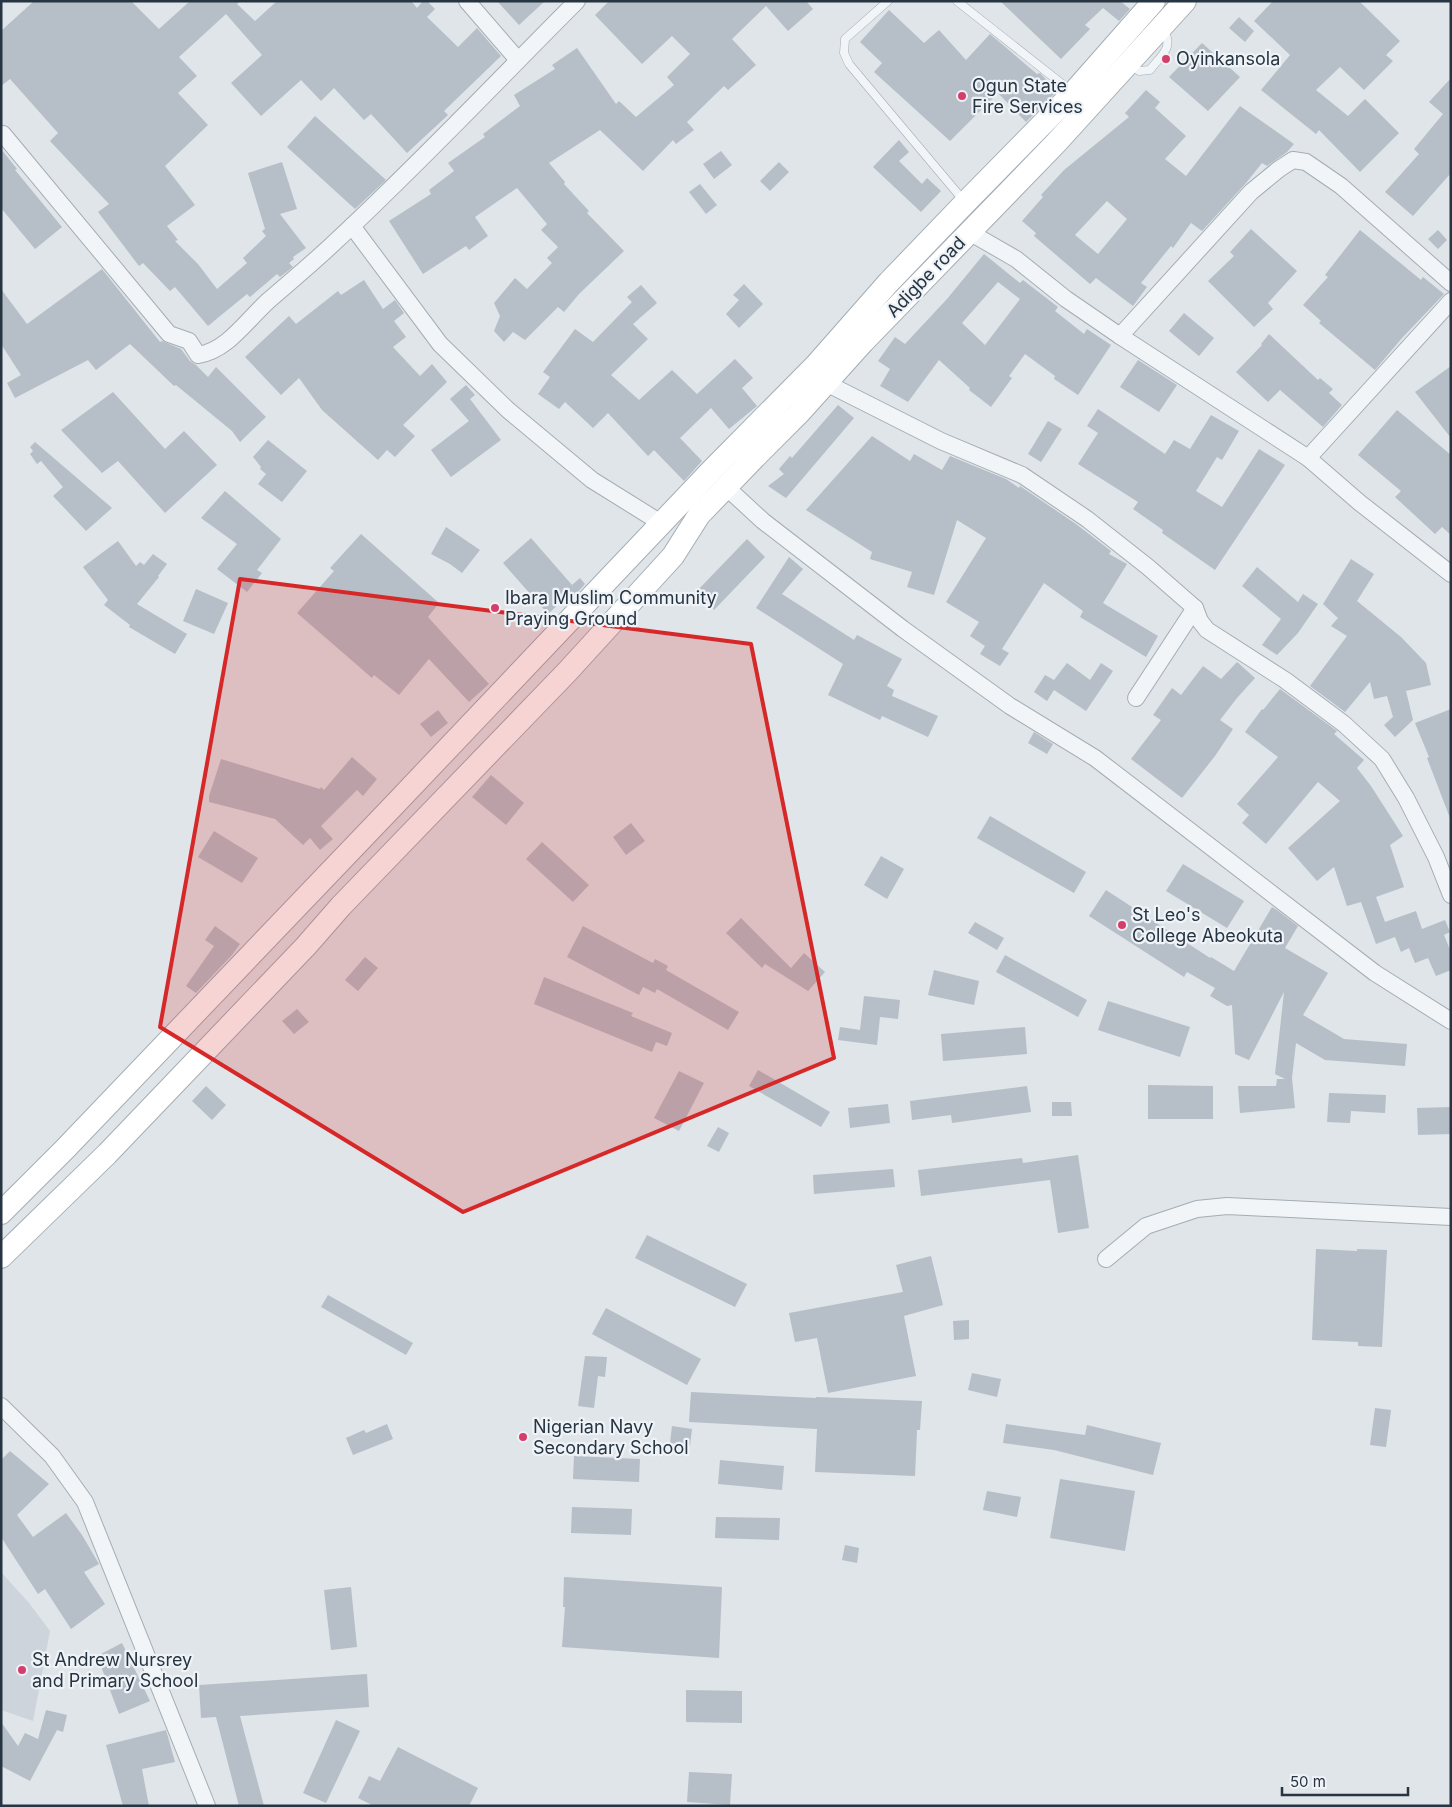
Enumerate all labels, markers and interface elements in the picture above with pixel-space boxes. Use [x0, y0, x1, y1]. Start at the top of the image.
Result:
place label: Oyinkansola [1176, 48, 1280, 69]
marker: Oyinkansola [1160, 53, 1172, 65]
place label: Ogun State Fire Services [972, 75, 1083, 117]
marker: Ogun State Fire Services [956, 90, 968, 102]
street label: Adigbe road [882, 232, 969, 321]
place label: Ibara Muslim Community Praying Ground [505, 587, 717, 629]
marker: Ibara Muslim Community Praying Ground [489, 602, 501, 614]
place label: St Leo's College Abeokuta [1132, 904, 1283, 946]
marker: St Leo's College Abeokuta [1116, 919, 1128, 931]
place label: Nigerian Navy Secondary School [533, 1416, 689, 1458]
marker: Nigerian Navy Secondary School [517, 1431, 529, 1443]
place label: St Andrew Nursrey and Primary School [32, 1649, 198, 1691]
marker: St Andrew Nursrey and Primary School [16, 1664, 28, 1676]
scale bar [1282, 1764, 1408, 1796]
text: 50 m [1290, 1772, 1326, 1791]

